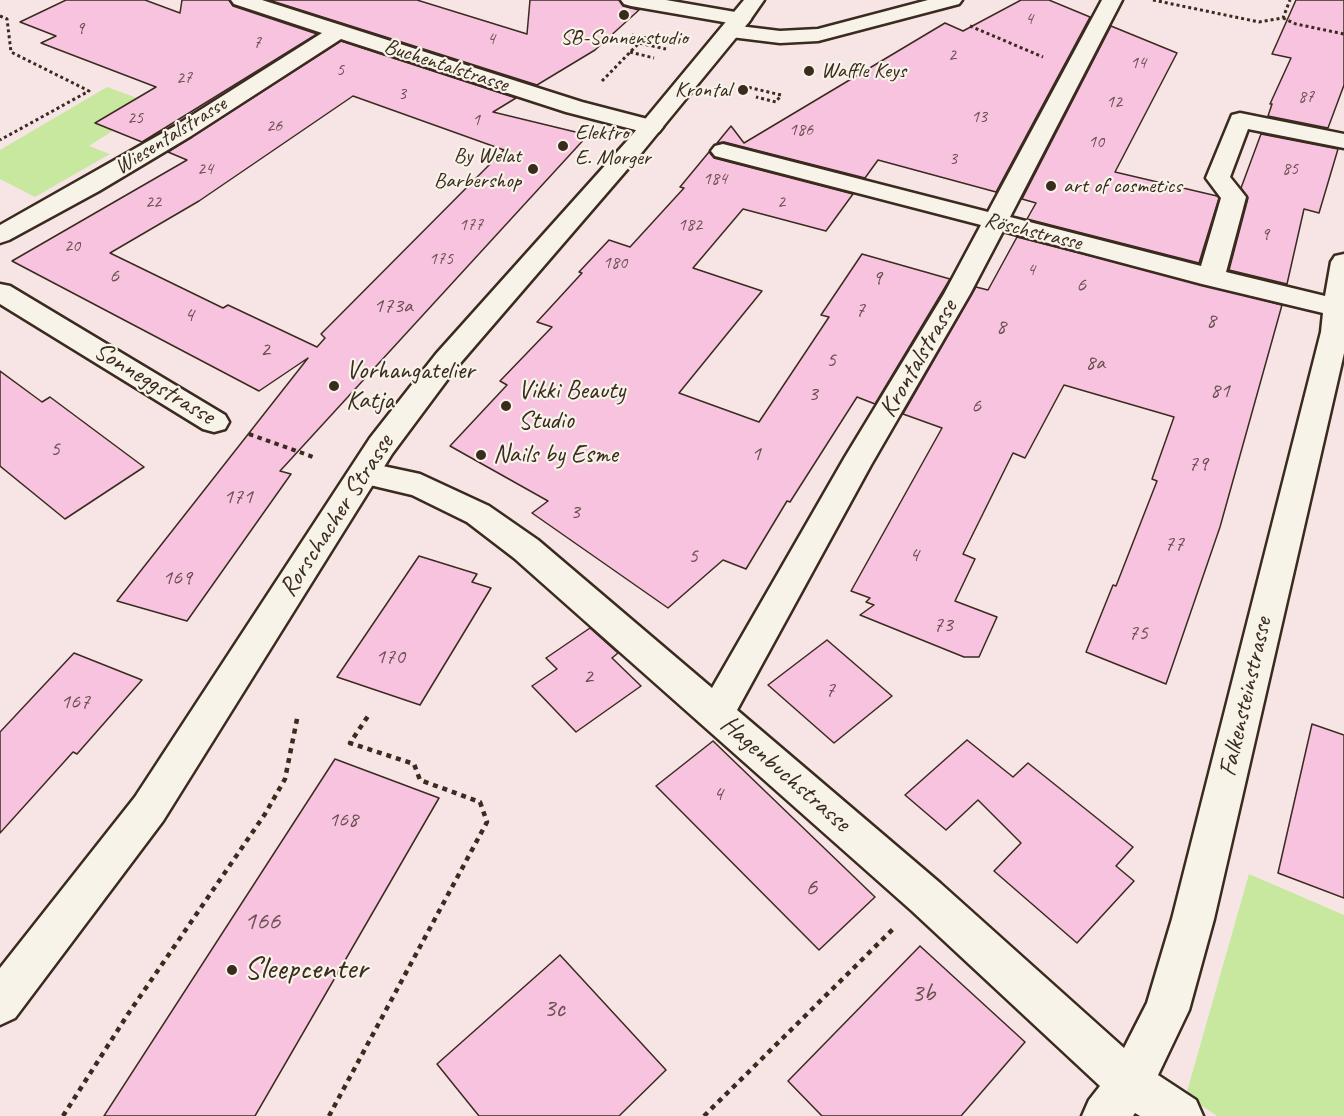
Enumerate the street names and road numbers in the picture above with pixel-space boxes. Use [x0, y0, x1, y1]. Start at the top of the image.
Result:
street label: Buchentalstrasse [381, 34, 511, 98]
street label: Wiesentalstrasse [110, 91, 232, 181]
street label: Röschstrasse [982, 207, 1084, 257]
street label: Krontalstrasse [873, 295, 965, 423]
street label: Sonneggstrasse [88, 336, 220, 432]
street label: Rorschacher Strasse [273, 429, 401, 603]
street label: Falkensteinstrasse [1213, 614, 1279, 780]
street label: Hagenbuchstrasse [714, 709, 856, 839]

